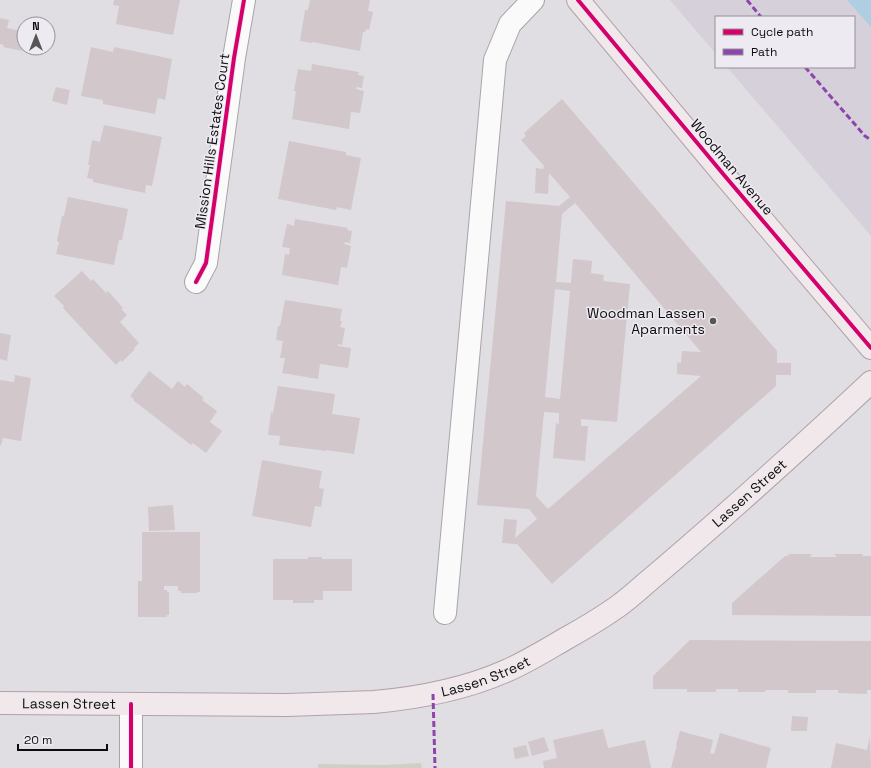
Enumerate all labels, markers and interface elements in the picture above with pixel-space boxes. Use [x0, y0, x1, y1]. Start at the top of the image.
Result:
north arrow [16, 16, 56, 56]
legend [715, 16, 855, 68]
text: N [32, 19, 40, 33]
text: Cycle path [751, 24, 813, 40]
text: Path [751, 44, 777, 60]
street label: Mission Hills Estates Court [191, 52, 233, 230]
street label: Woodman Avenue [687, 115, 777, 219]
place label: Woodman Lassen Aparments [587, 304, 705, 338]
marker: Woodman Lassen Aparments [708, 316, 718, 326]
street label: Lassen Street [708, 455, 790, 531]
street label: Lassen Street [439, 652, 533, 701]
street label: Lassen Street [22, 694, 116, 713]
scale bar [18, 726, 107, 752]
text: 20 m [24, 732, 52, 748]

